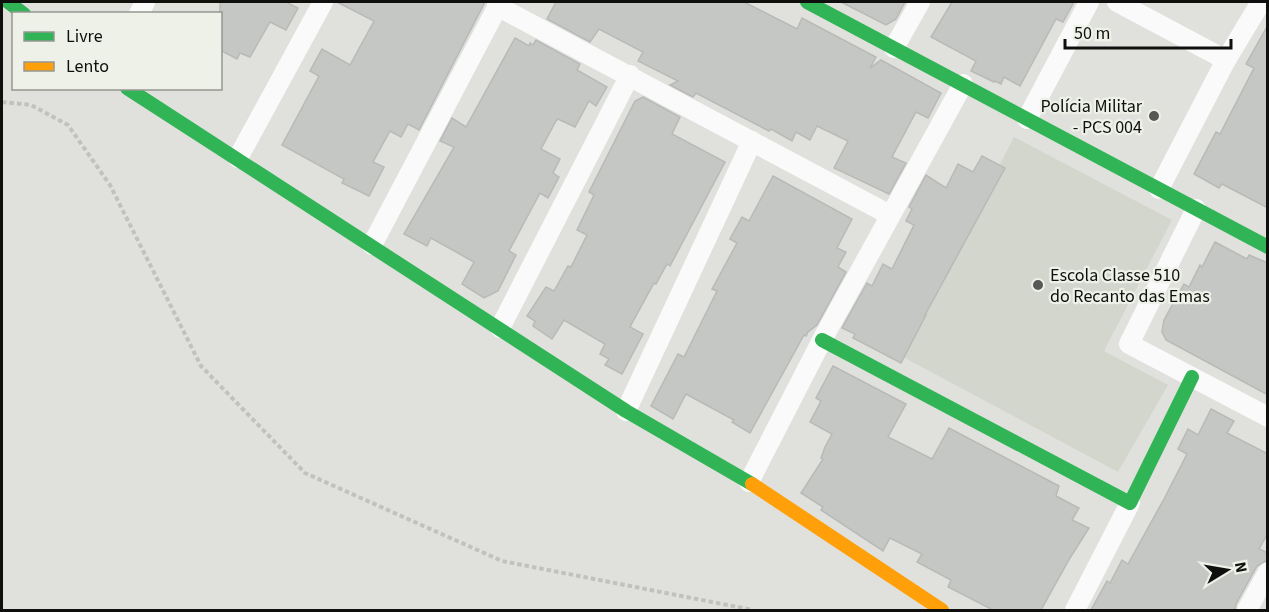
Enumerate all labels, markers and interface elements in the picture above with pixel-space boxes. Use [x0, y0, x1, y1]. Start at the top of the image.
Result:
legend [12, 12, 222, 90]
scale bar [1065, 12, 1232, 50]
text: 50 m [1074, 21, 1110, 46]
text: Livre [66, 24, 103, 49]
text: Lento [66, 54, 109, 79]
place label: Polícia Militar - PCS 004 [1041, 94, 1143, 140]
marker: Polícia Militar - PCS 004 [1147, 109, 1161, 123]
place label: Escola Classe 510 do Recanto das Emas [1050, 263, 1210, 309]
marker: Escola Classe 510 do Recanto das Emas [1031, 278, 1045, 292]
north arrow [1197, 540, 1257, 600]
text: N [1229, 560, 1253, 575]

